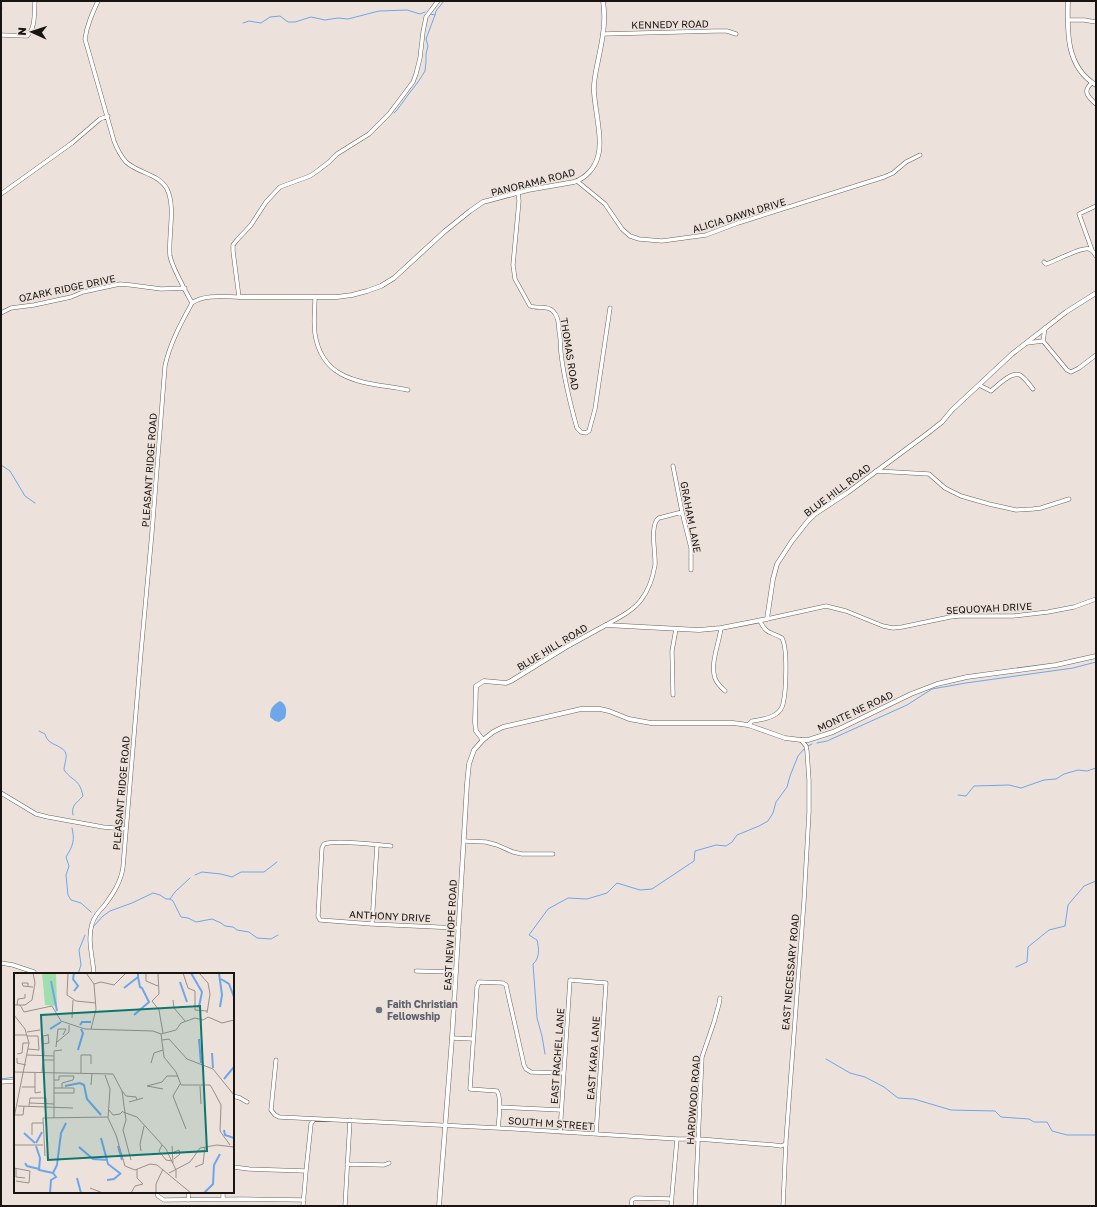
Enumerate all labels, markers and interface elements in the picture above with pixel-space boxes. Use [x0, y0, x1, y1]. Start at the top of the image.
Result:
north arrow [12, 12, 52, 52]
street label: KENNEDY ROAD [631, 17, 709, 31]
text: N [15, 27, 28, 36]
street label: PANORAMA ROAD [490, 166, 576, 198]
street label: ALICIA DAWN DRIVE [691, 195, 787, 235]
street label: OZARK RIDGE DRIVE [18, 272, 116, 304]
street label: THOMAS ROAD [558, 317, 582, 391]
street label: PLEASANT RIDGE ROAD [139, 412, 159, 528]
street label: BLUE HILL ROAD [801, 461, 873, 519]
street label: GRAHAM LANE [678, 480, 704, 554]
street label: SEQUOYAH DRIVE [946, 600, 1032, 616]
street label: BLUE HILL ROAD [514, 621, 590, 673]
street label: MONTE NE ROAD [815, 688, 895, 734]
street label: PLEASANT RIDGE ROAD [110, 735, 132, 851]
street label: EAST NEW HOPE ROAD [441, 879, 459, 991]
street label: ANTHONY DRIVE [349, 908, 431, 924]
street label: EAST NECESSARY ROAD [779, 913, 801, 1031]
inset map [14, 973, 234, 1193]
place label: Faith Christian Fellowship [387, 998, 458, 1022]
marker: Faith Christian Fellowship [374, 1005, 384, 1015]
street label: EAST RACHEL LANE [548, 1008, 566, 1104]
street label: EAST KARA LANE [584, 1016, 602, 1100]
street label: HARDWOOD ROAD [684, 1055, 702, 1145]
street label: SOUTH M STREET [508, 1114, 594, 1132]

